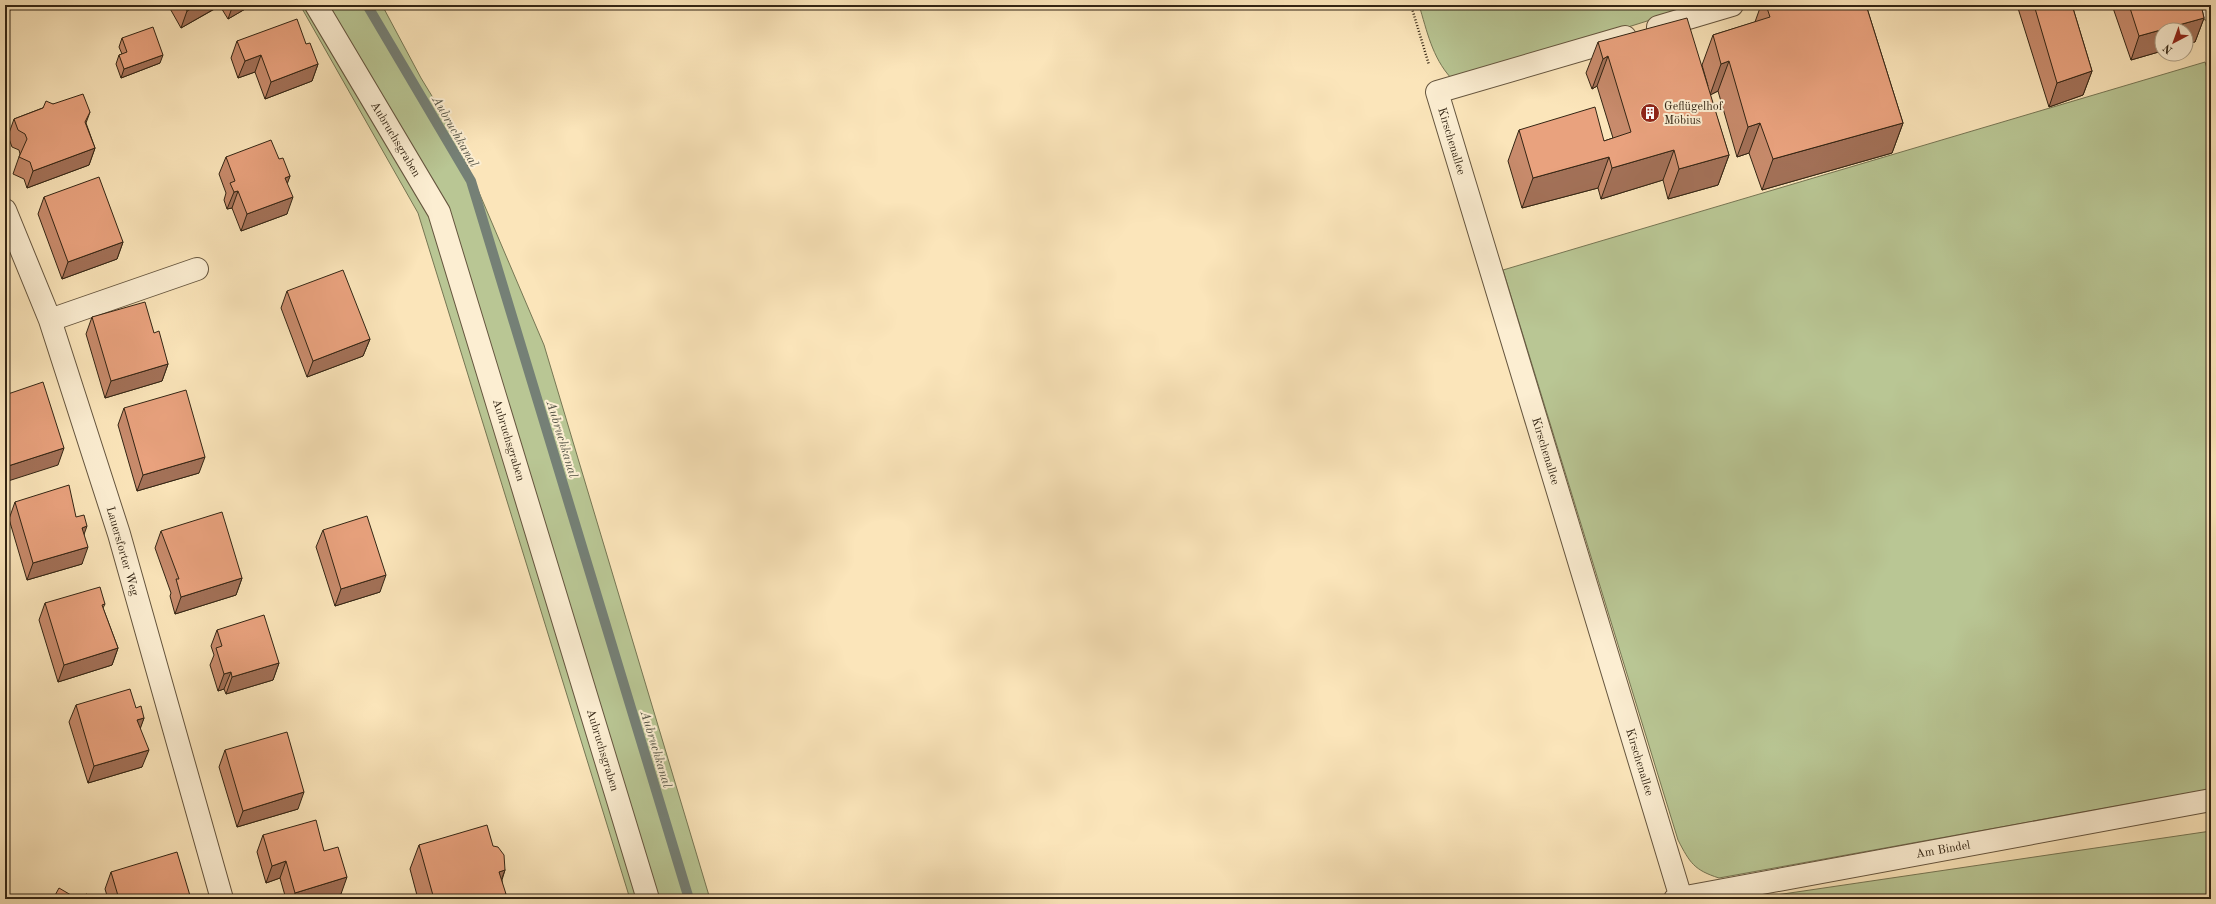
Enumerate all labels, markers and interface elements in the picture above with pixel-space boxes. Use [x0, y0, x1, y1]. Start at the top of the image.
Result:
north arrow [2154, 22, 2194, 62]
text: N [2161, 41, 2175, 55]
water label: Aubruchkanal [429, 93, 480, 170]
street label: Aubruchsgraben [368, 100, 423, 180]
place label: Geflügelhof Möbius [1664, 101, 1724, 127]
building icon: Geflügelhof Möbius [1639, 102, 1661, 124]
street label: Kirschenallee [1435, 106, 1467, 177]
street label: Aubruchsgraben [490, 398, 526, 483]
water label: Aubruchkanal [543, 398, 580, 480]
street label: Kirschenallee [1529, 416, 1561, 487]
street label: Lauersforter Weg [104, 505, 141, 598]
street label: Aubruchsgraben [584, 708, 620, 793]
water label: Aubruchkanal [637, 708, 674, 790]
street label: Kirschenallee [1623, 727, 1655, 798]
street label: Am Bindel [1915, 839, 1971, 861]

